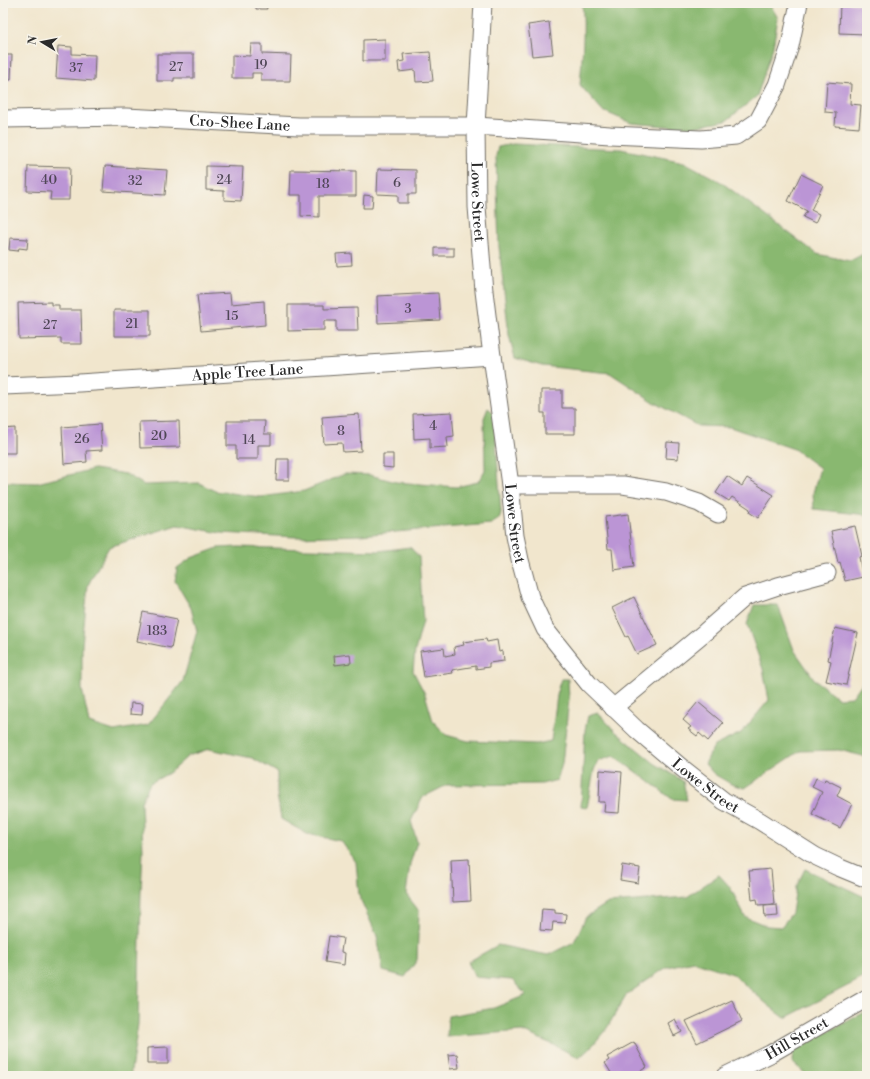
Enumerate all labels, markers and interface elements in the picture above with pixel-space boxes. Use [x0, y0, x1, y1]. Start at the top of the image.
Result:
north arrow [22, 22, 62, 62]
text: N [25, 35, 41, 46]
house number: 19 [254, 57, 268, 73]
house number: 27 [169, 59, 183, 75]
house number: 37 [69, 60, 83, 76]
street label: Cro-Shee Lane [189, 111, 291, 136]
street label: Lowe Street [466, 162, 489, 243]
house number: 40 [41, 172, 58, 188]
house number: 24 [216, 172, 232, 188]
house number: 32 [128, 173, 142, 189]
house number: 6 [393, 175, 401, 191]
house number: 18 [316, 176, 330, 192]
house number: 3 [404, 301, 412, 317]
house number: 15 [226, 308, 238, 324]
house number: 21 [125, 316, 139, 332]
house number: 27 [43, 317, 57, 333]
street label: Apple Tree Lane [190, 359, 304, 386]
house number: 4 [429, 418, 437, 434]
house number: 8 [337, 423, 345, 439]
house number: 20 [151, 428, 167, 444]
house number: 26 [74, 431, 90, 447]
house number: 14 [243, 432, 256, 448]
street label: Lowe Street [500, 483, 530, 566]
house number: 183 [147, 623, 167, 639]
street label: Lowe Street [668, 754, 743, 818]
street label: Hill Street [762, 1013, 833, 1065]

